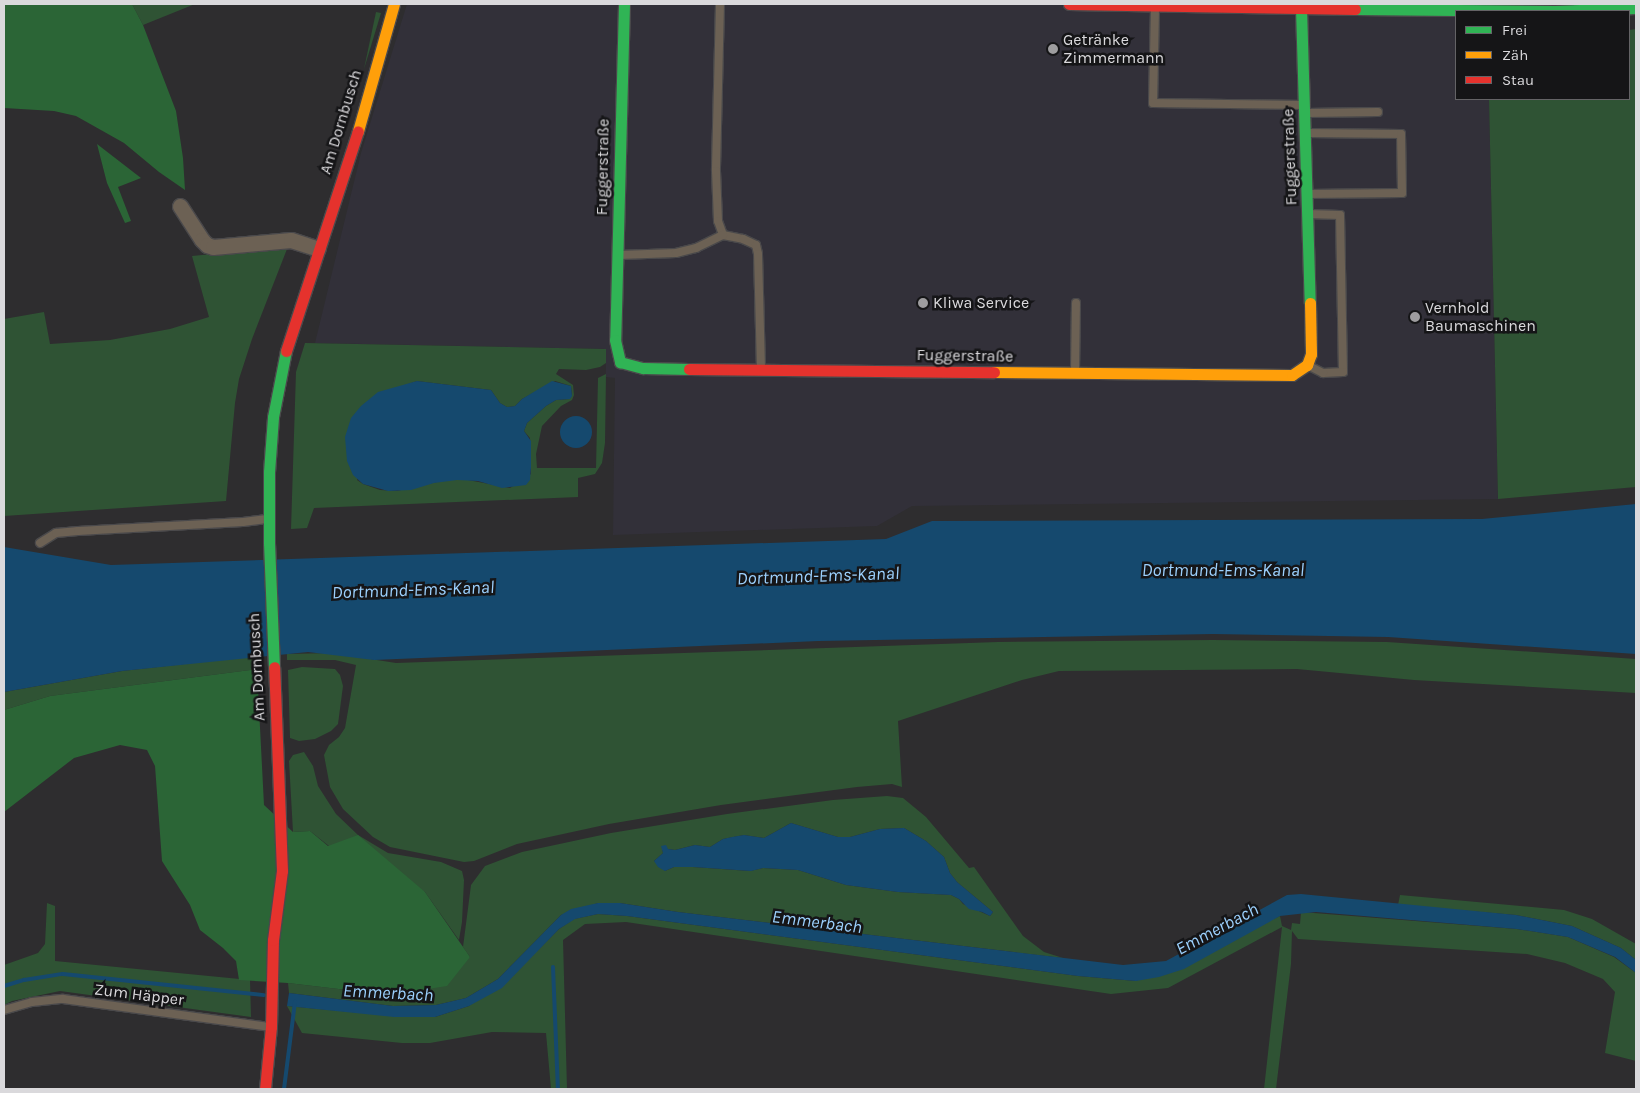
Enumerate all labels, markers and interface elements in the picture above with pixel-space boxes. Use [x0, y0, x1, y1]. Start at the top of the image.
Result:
legend [1455, 10, 1630, 100]
text: Frei [1502, 21, 1527, 39]
place label: Getränke Zimmermann [1063, 30, 1164, 68]
marker: Getränke Zimmermann [1047, 43, 1059, 55]
text: Zäh [1502, 46, 1528, 64]
street label: Am Dornbusch [316, 67, 366, 177]
text: Stau [1502, 71, 1534, 89]
street label: Fuggerstraße [1279, 108, 1301, 206]
street label: Fuggerstraße [593, 118, 613, 216]
place label: Kliwa Service [933, 293, 1029, 313]
marker: Kliwa Service [917, 297, 929, 309]
place label: Vernhold Baumaschinen [1425, 298, 1536, 336]
marker: Vernhold Baumaschinen [1409, 311, 1421, 323]
street label: Fuggerstraße [916, 346, 1014, 366]
water label: Dortmund-Ems-Kanal [1142, 559, 1304, 581]
water label: Dortmund-Ems-Kanal [736, 562, 900, 590]
water label: Dortmund-Ems-Kanal [331, 576, 495, 604]
street label: Am Dornbusch [245, 612, 269, 722]
water label: Emmerbach [1172, 898, 1262, 960]
water label: Emmerbach [771, 906, 863, 938]
street label: Zum Häpper [93, 980, 185, 1010]
water label: Emmerbach [342, 980, 434, 1006]

